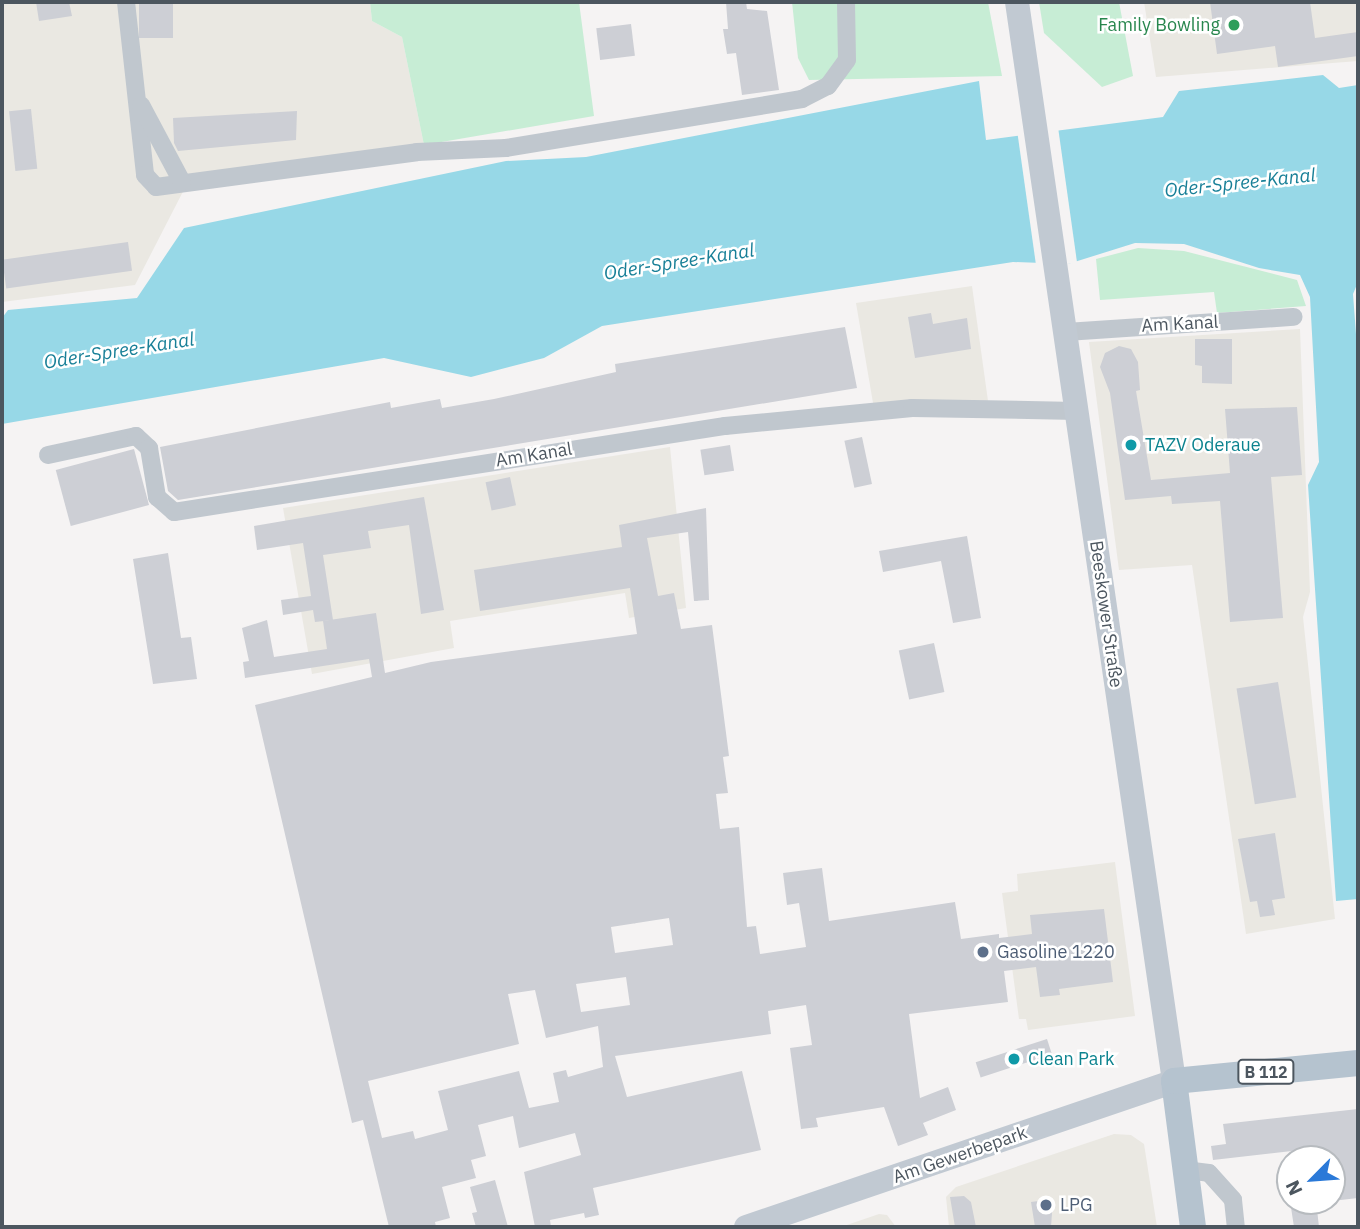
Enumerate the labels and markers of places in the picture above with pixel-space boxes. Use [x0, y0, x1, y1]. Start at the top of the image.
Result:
place label: Family Bowling [1098, 14, 1220, 36]
marker: Family Bowling [1226, 17, 1242, 33]
place label: TAZV Oderaue [1145, 434, 1261, 456]
marker: TAZV Oderaue [1123, 437, 1139, 453]
place label: Gasoline 1220 [997, 941, 1115, 963]
marker: Gasoline 1220 [975, 944, 991, 960]
place label: Clean Park [1028, 1048, 1114, 1070]
marker: Clean Park [1006, 1051, 1022, 1067]
place label: LPG [1060, 1194, 1092, 1216]
marker: LPG [1038, 1197, 1054, 1213]

